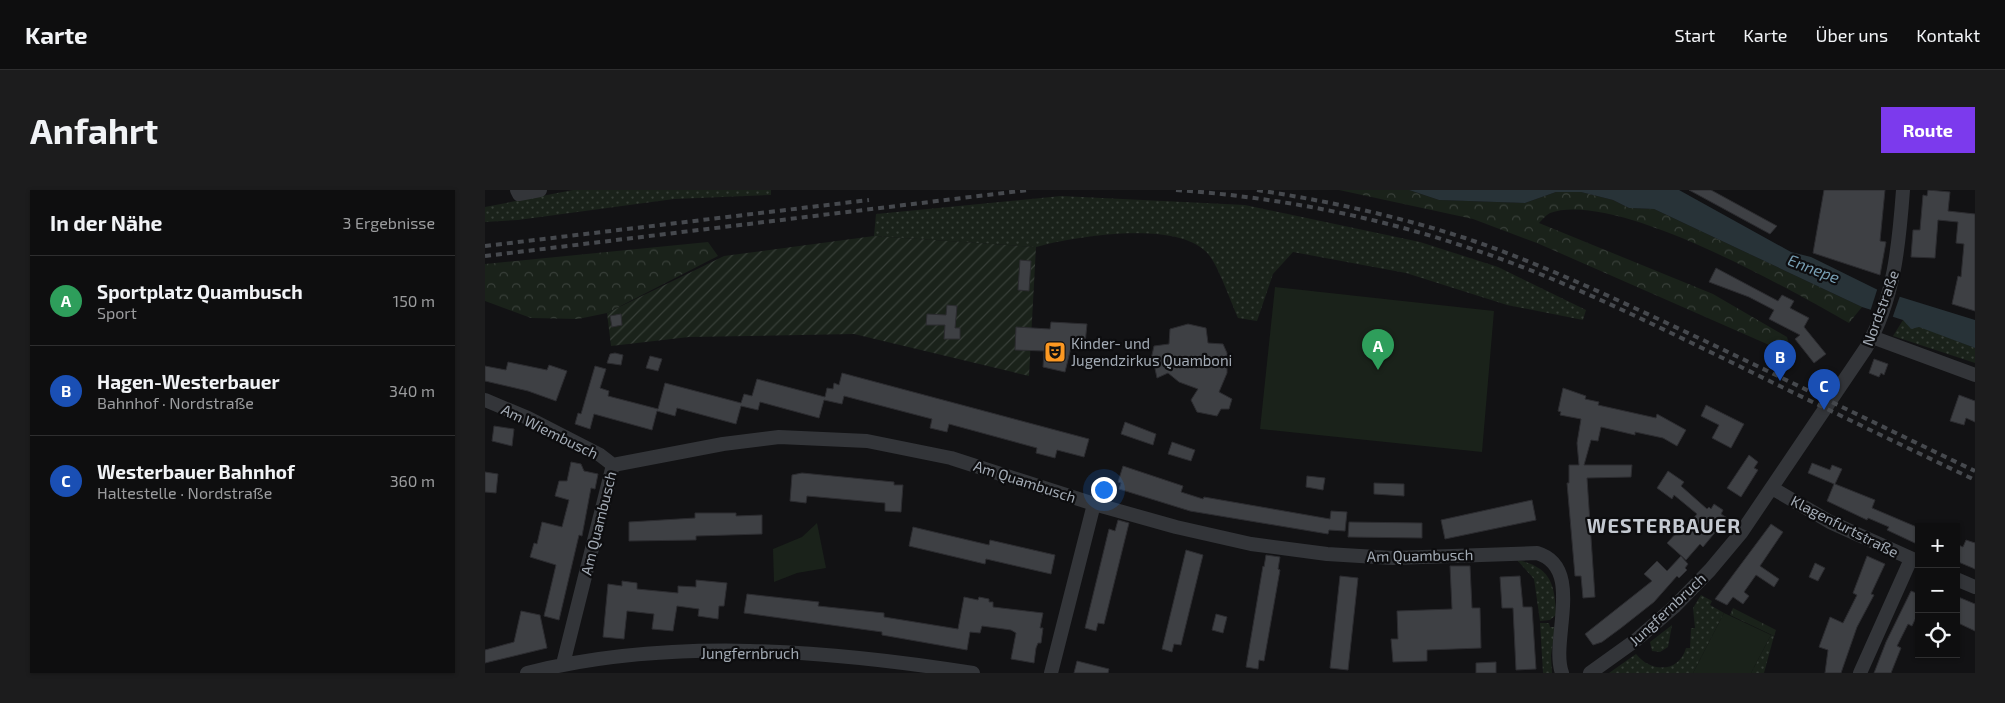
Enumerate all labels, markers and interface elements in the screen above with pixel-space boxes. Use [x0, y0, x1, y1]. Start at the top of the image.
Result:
text: Karte [25, 20, 88, 49]
text: Start [1674, 24, 1715, 46]
text: Karte [1743, 24, 1788, 46]
text: Über uns [1816, 24, 1888, 46]
text: Kontakt [1916, 24, 1980, 46]
button: Route [1881, 107, 1975, 153]
text: Anfahrt [30, 109, 158, 151]
text: In der Nähe [50, 210, 162, 235]
text: 3 Ergebnisse [343, 213, 435, 232]
water label: Ennepe [1785, 249, 1843, 287]
street label: Nordstraße [1858, 268, 1902, 348]
text: Sportplatz Quambusch [97, 280, 303, 303]
text: A [61, 291, 71, 310]
text: 150 m [393, 291, 435, 310]
text: Sport [97, 303, 137, 322]
pin: A [1362, 329, 1394, 370]
place label: Kinder- und Jugendzirkus Quamboni [1071, 334, 1232, 370]
theatre icon: Kinder- und Jugendzirkus Quamboni [1043, 340, 1067, 364]
pin: B [1764, 340, 1796, 381]
pin: C [1808, 369, 1840, 410]
text: Hagen-Westerbauer [97, 370, 280, 393]
text: B [61, 381, 71, 400]
text: 340 m [389, 381, 435, 400]
text: Bahnhof · Nordstraße [97, 393, 254, 412]
street label: Am Wiembusch [499, 400, 601, 462]
street label: Am Quambusch [971, 456, 1078, 507]
text: Westerbauer Bahnhof [97, 460, 295, 483]
street label: Am Quambusch [576, 469, 621, 577]
text: C [61, 471, 71, 490]
text: 360 m [390, 471, 435, 490]
your location [1091, 477, 1117, 503]
text: Haltestelle · Nordstraße [97, 483, 272, 502]
street label: Klagenfurtstraße [1788, 491, 1902, 561]
district label: WESTERBAUER [1587, 513, 1741, 537]
map controls [1915, 523, 1960, 658]
button: + [1915, 523, 1960, 568]
street label: Am Quambusch [1367, 545, 1473, 566]
button: − [1915, 568, 1960, 613]
street label: Jungfernbruch [1625, 569, 1709, 649]
button: locate [1915, 613, 1960, 658]
street label: Jungfernbruch [701, 644, 799, 662]

